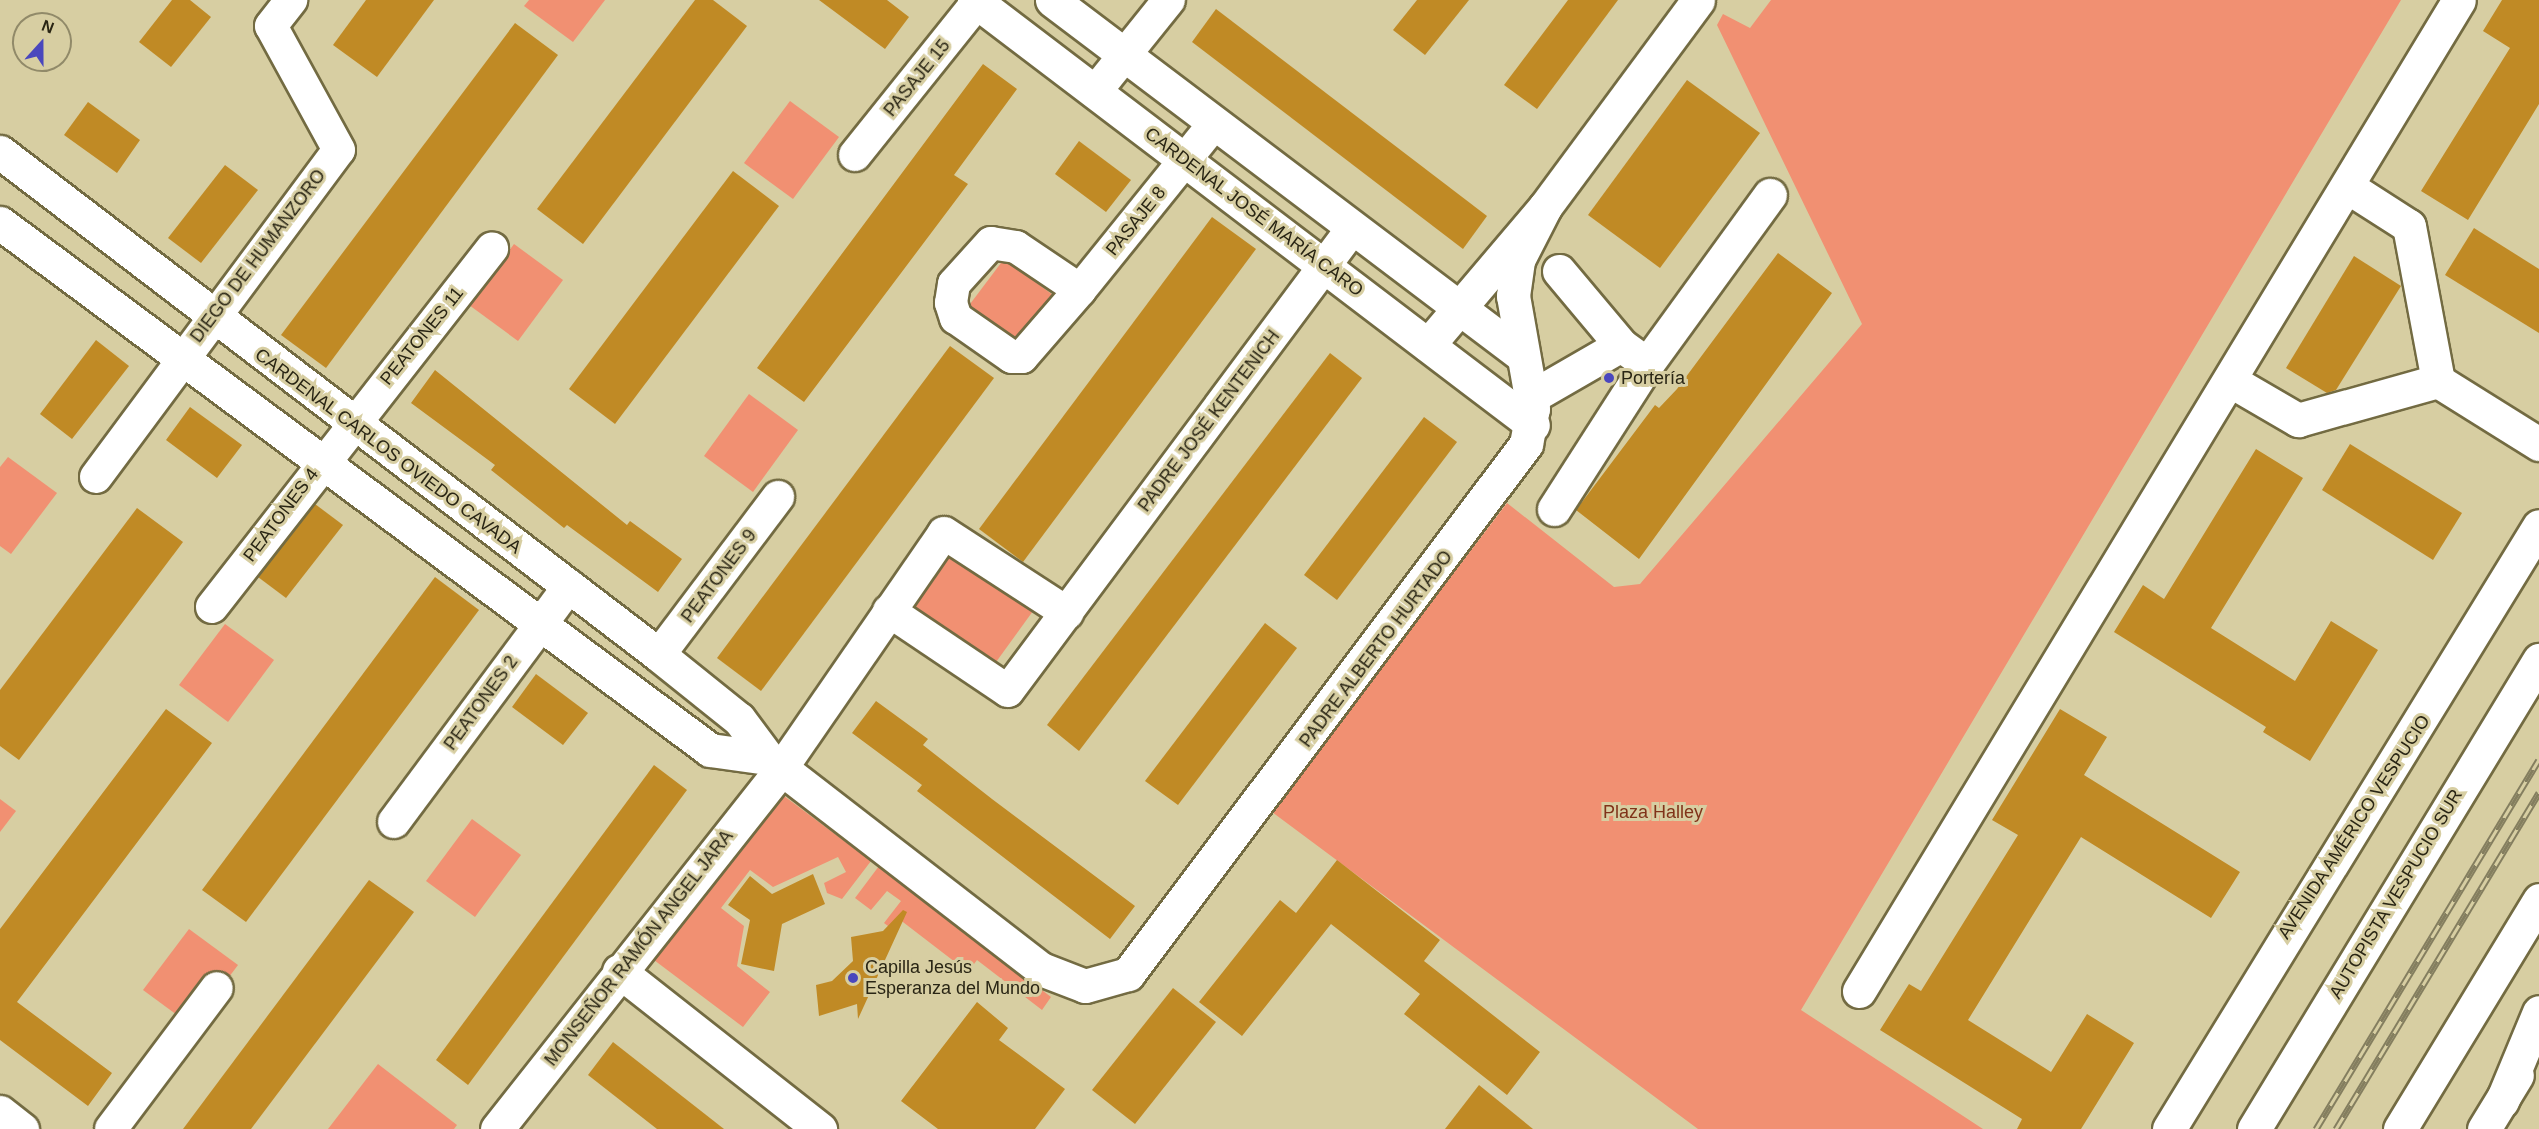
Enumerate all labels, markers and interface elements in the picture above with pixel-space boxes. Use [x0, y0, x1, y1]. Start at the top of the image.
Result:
north arrow [12, 12, 72, 72]
text: N [39, 17, 56, 37]
street label: PASAJE 15 [879, 35, 955, 121]
street label: CARDENAL JOSÉ MARÍA CARO [1140, 122, 1368, 302]
street label: DIEGO DE HUMANZORO [186, 165, 330, 347]
street label: PASAJE 8 [1102, 182, 1170, 260]
street label: PEATONES 11 [376, 283, 468, 389]
street label: PADRE JOSÉ KENTENICH [1134, 326, 1284, 516]
street label: CARDENAL CARLOS OVIEDO CAVADA [250, 344, 526, 558]
place label: Portería [1621, 367, 1685, 389]
marker: Portería [1602, 371, 1616, 385]
street label: PEATONES 4 [239, 464, 323, 566]
street label: PEATONES 9 [677, 525, 761, 627]
street label: PADRE ALBERTO HURTADO [1295, 546, 1457, 752]
street label: PEATONES 2 [440, 652, 522, 754]
street label: AVENIDA AMÉRICO VESPUCIO [2273, 710, 2435, 944]
street label: AUTOPISTA VESPUCIO SUR [2325, 785, 2467, 1003]
park label: Plaza Halley [1603, 801, 1703, 823]
street label: MONSEÑOR RAMÓN ANGEL JARA [540, 825, 738, 1071]
place label: Capilla Jesús Esperanza del Mundo [865, 957, 1040, 1000]
marker: Capilla Jesús Esperanza del Mundo [846, 971, 860, 985]

